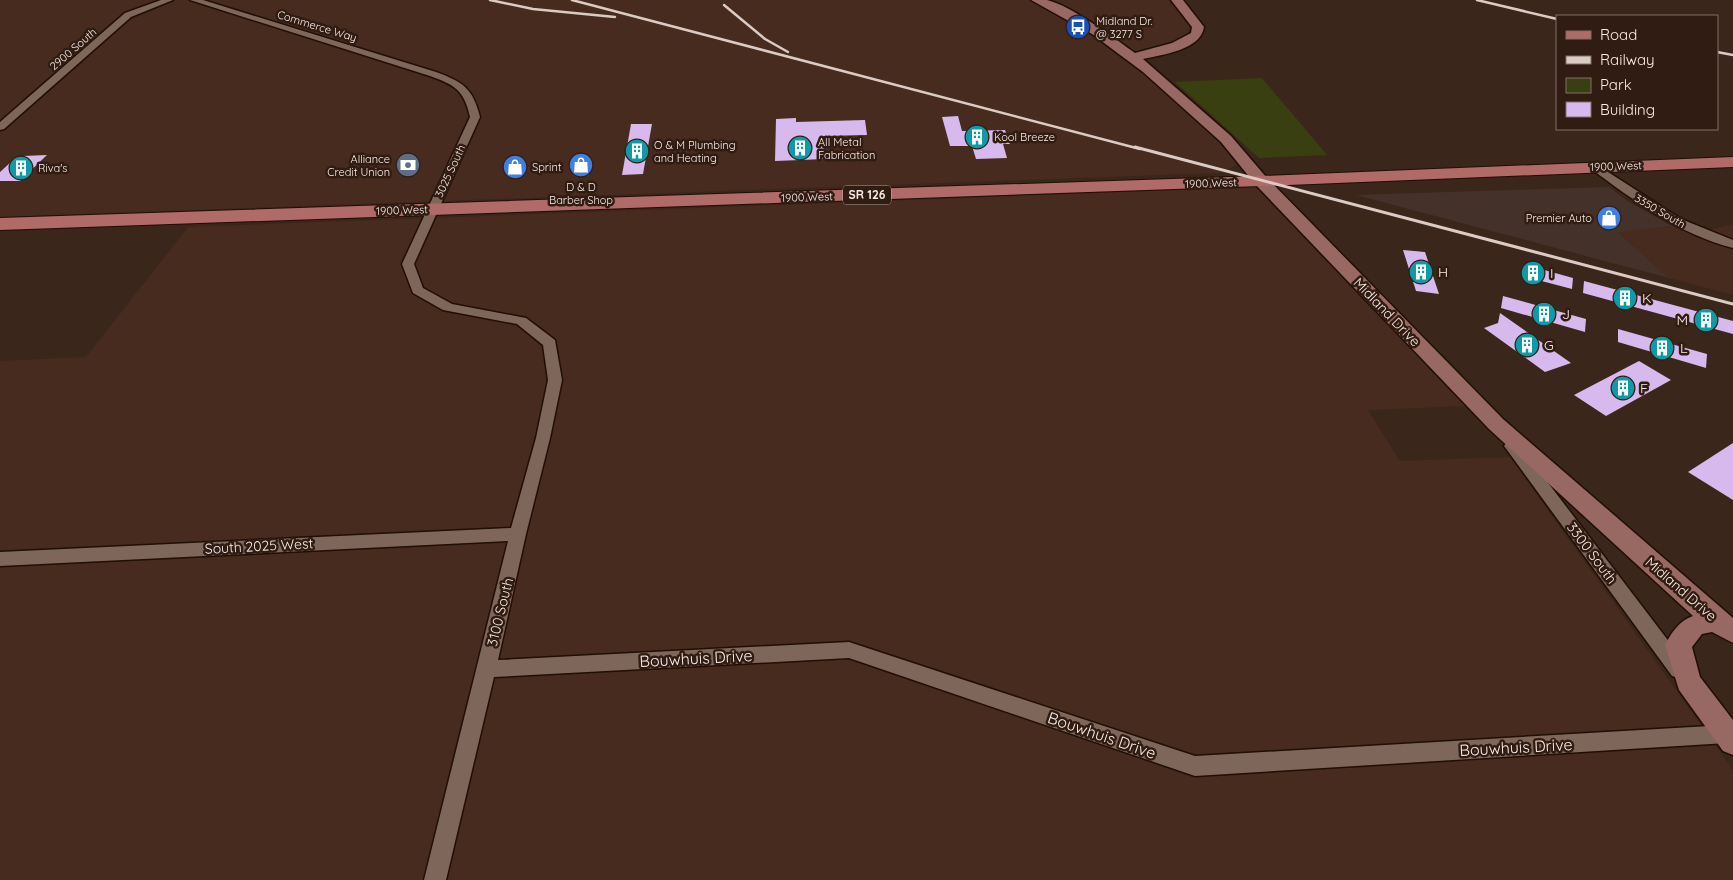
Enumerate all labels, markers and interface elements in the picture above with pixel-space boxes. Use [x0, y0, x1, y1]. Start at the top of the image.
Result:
street label: Commerce Way [276, 7, 358, 45]
bus stop icon: Midland Dr. @ 3277 S [1065, 14, 1091, 40]
place label: Midland Dr. @ 3277 S [1096, 14, 1152, 41]
legend [1556, 15, 1718, 130]
street label: 2900 South [47, 25, 99, 73]
text: Road [1600, 25, 1637, 44]
text: Railway [1600, 50, 1655, 69]
text: Park [1600, 75, 1632, 94]
text: Building [1600, 100, 1655, 119]
building icon: Kool Breeze [964, 124, 990, 150]
place label: Kool Breeze [994, 130, 1055, 144]
building icon: All Metal Fabrication [787, 135, 813, 161]
place label: All Metal Fabrication [818, 135, 875, 162]
building icon: O & M Plumbing and Heating [624, 138, 650, 164]
place label: O & M Plumbing and Heating [654, 138, 736, 165]
street label: 3025 South [432, 142, 468, 200]
place label: Alliance Credit Union [327, 152, 390, 179]
bank icon: Alliance Credit Union [395, 152, 421, 178]
shop icon: D & D Barber Shop [568, 152, 594, 178]
shop icon: Sprint [502, 154, 528, 180]
building icon: Riva's [8, 155, 34, 181]
street label: 1900 West [1590, 158, 1642, 174]
place label: Sprint [532, 160, 562, 174]
place label: Riva's [38, 161, 67, 175]
street label: 1900 West [1185, 175, 1237, 191]
place label: D & D Barber Shop [549, 180, 613, 207]
road number: SR 126 [843, 186, 891, 204]
street label: 1900 West [781, 189, 833, 205]
street label: 3350 South [1632, 191, 1688, 231]
street label: 1900 West [376, 202, 428, 218]
shop icon: Premier Auto [1596, 205, 1622, 231]
place label: Premier Auto [1526, 211, 1592, 225]
building icon: H [1408, 259, 1434, 285]
building icon: I [1520, 260, 1546, 286]
place label: H [1438, 263, 1448, 281]
place label: I [1550, 264, 1554, 282]
street label: Midland Drive [1350, 274, 1424, 350]
building icon: K [1612, 285, 1638, 311]
place label: K [1642, 289, 1651, 307]
building icon: J [1531, 301, 1557, 327]
place label: J [1562, 305, 1570, 323]
building icon: M [1693, 307, 1719, 333]
place label: M [1676, 311, 1688, 329]
building icon: G [1514, 332, 1540, 358]
building icon: L [1649, 335, 1675, 361]
place label: G [1544, 336, 1554, 354]
place label: L [1680, 339, 1688, 357]
building icon: F [1610, 375, 1636, 401]
place label: F [1640, 379, 1648, 397]
street label: 3300 South [1563, 519, 1621, 587]
street label: South 2025 West [204, 534, 314, 558]
street label: Midland Drive [1642, 553, 1721, 625]
street label: 3100 South [483, 576, 517, 648]
street label: Bouwhuis Drive [639, 645, 753, 671]
street label: Bouwhuis Drive [1045, 707, 1159, 763]
street label: Bouwhuis Drive [1459, 734, 1573, 760]

